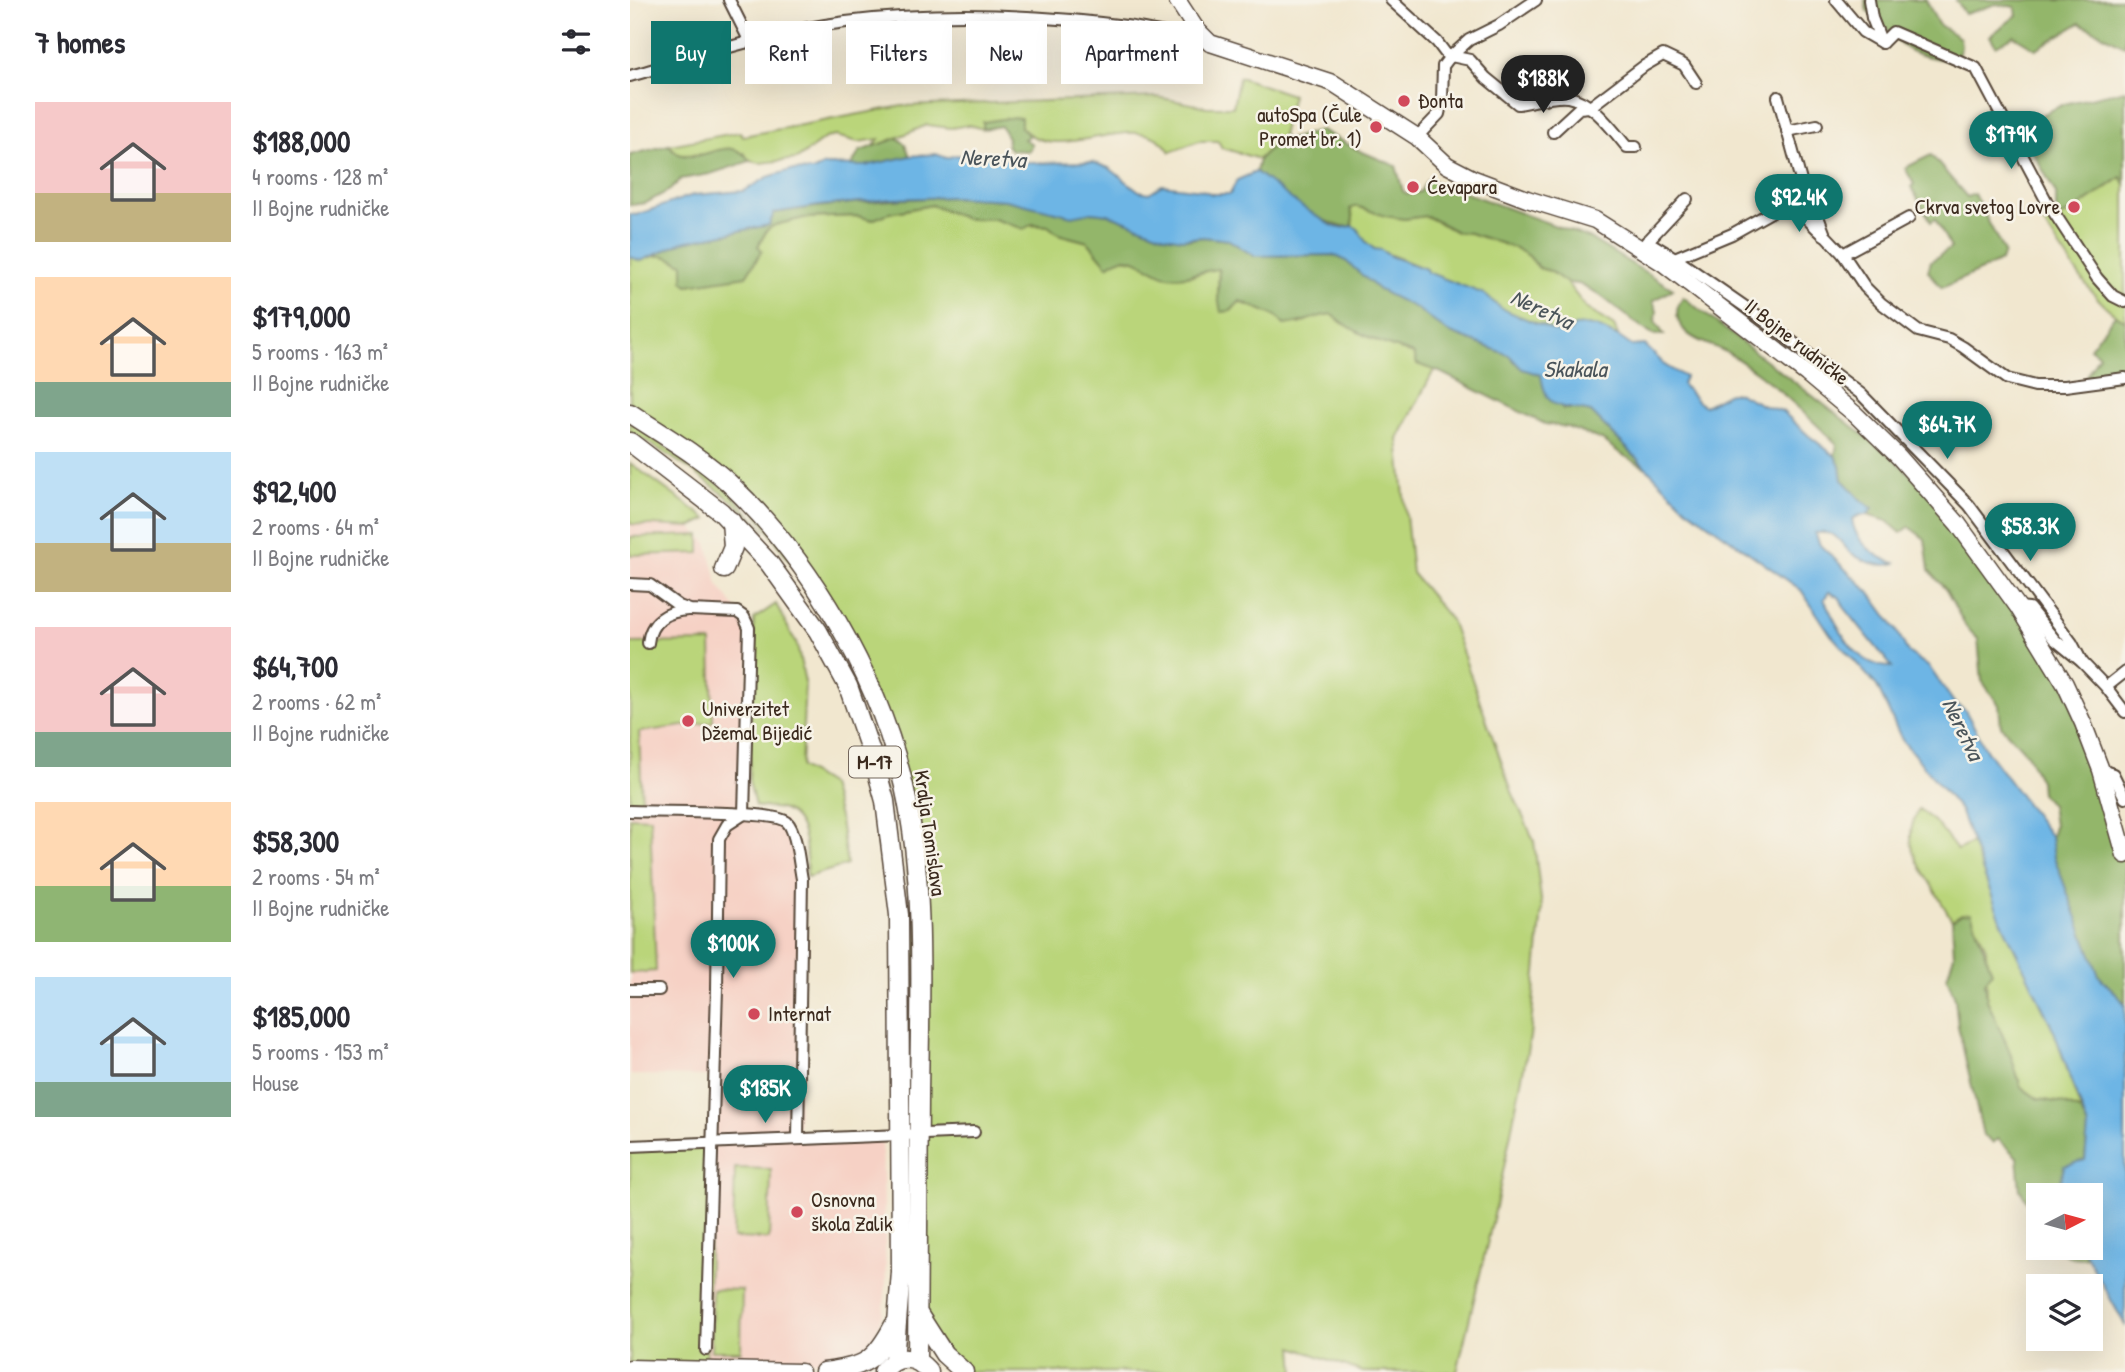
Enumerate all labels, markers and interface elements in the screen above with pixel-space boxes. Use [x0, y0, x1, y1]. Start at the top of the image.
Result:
chip: Buy [651, 21, 731, 84]
chip: Rent [745, 21, 832, 84]
chip: Filters [846, 21, 952, 84]
chip: New [966, 21, 1047, 84]
chip: Apartment [1061, 21, 1203, 84]
text: 7 homes [35, 22, 125, 62]
icon: filters [557, 23, 595, 61]
pin: $188K [1494, 55, 1592, 115]
text: $188K [1517, 62, 1569, 93]
place label: Đonta [1418, 86, 1463, 115]
marker: Đonta [1396, 93, 1412, 109]
place label: autoSpa (Čule Promet br. 1) [1257, 100, 1362, 153]
pin: $179K [1962, 111, 2060, 171]
text: $179K [1985, 118, 2037, 149]
marker: autoSpa (Čule Promet br. 1) [1368, 119, 1384, 135]
text: $188,000 [252, 121, 350, 161]
icon: home [91, 130, 175, 214]
water label: Neretva [959, 140, 1029, 175]
text: 4 rooms · 128 m² [252, 161, 388, 192]
place label: Ćevapara [1427, 172, 1497, 201]
pin: $92.4K [1742, 174, 1856, 234]
marker: Ćevapara [1405, 179, 1421, 195]
text: $92.4K [1771, 181, 1827, 212]
text: II Bojne rudničke [252, 192, 389, 223]
place label: Ckrva svetog Lovre [1914, 192, 2060, 221]
marker: Ckrva svetog Lovre [2066, 199, 2082, 215]
water label: Neretva [1506, 281, 1580, 337]
street label: II Bojne rudničke [1739, 292, 1856, 392]
text: $179,000 [252, 296, 350, 336]
icon: home [91, 305, 175, 389]
text: 5 rooms · 163 m² [252, 336, 388, 367]
water label: Skakala [1544, 353, 1608, 384]
text: II Bojne rudničke [252, 367, 389, 398]
pin: $64.7K [1890, 402, 2004, 461]
text: $64.7K [1918, 408, 1976, 439]
text: $92,400 [252, 471, 336, 511]
icon: home [91, 480, 175, 564]
pin: $58.3K [1973, 504, 2087, 563]
text: $58.3K [2001, 510, 2059, 541]
text: 2 rooms · 64 m² [252, 511, 379, 542]
text: II Bojne rudničke [252, 542, 389, 573]
text: $64,700 [252, 646, 338, 686]
icon: home [91, 655, 175, 739]
text: 2 rooms · 62 m² [252, 686, 381, 717]
water label: Neretva [1935, 693, 1993, 767]
place label: Univerzitet Džemal Bijedić [702, 694, 813, 747]
marker: Univerzitet Džemal Bijedić [680, 713, 696, 729]
text: II Bojne rudničke [252, 717, 389, 748]
road number: M-17 [849, 747, 901, 778]
street label: Kralja Tomislava [907, 768, 954, 898]
text: $58,300 [252, 821, 339, 861]
icon: home [91, 830, 175, 914]
text: 2 rooms · 54 m² [252, 861, 380, 892]
text: II Bojne rudničke [252, 892, 389, 923]
pin: $100K [684, 920, 782, 980]
text: $100K [707, 927, 759, 958]
text: $185,000 [252, 996, 350, 1036]
place label: Internat [768, 999, 832, 1028]
icon: home [91, 1005, 175, 1089]
marker: Internat [746, 1006, 762, 1022]
text: 5 rooms · 153 m² [252, 1036, 389, 1067]
pin: $185K [716, 1066, 814, 1125]
text: House [252, 1067, 299, 1098]
text: $185K [739, 1072, 791, 1103]
north arrow [2026, 1183, 2104, 1260]
map controls [2026, 1183, 2103, 1351]
place label: Osnovna škola Zalik [811, 1185, 893, 1238]
marker: Osnovna škola Zalik [789, 1204, 805, 1220]
button: layers [2026, 1274, 2103, 1351]

